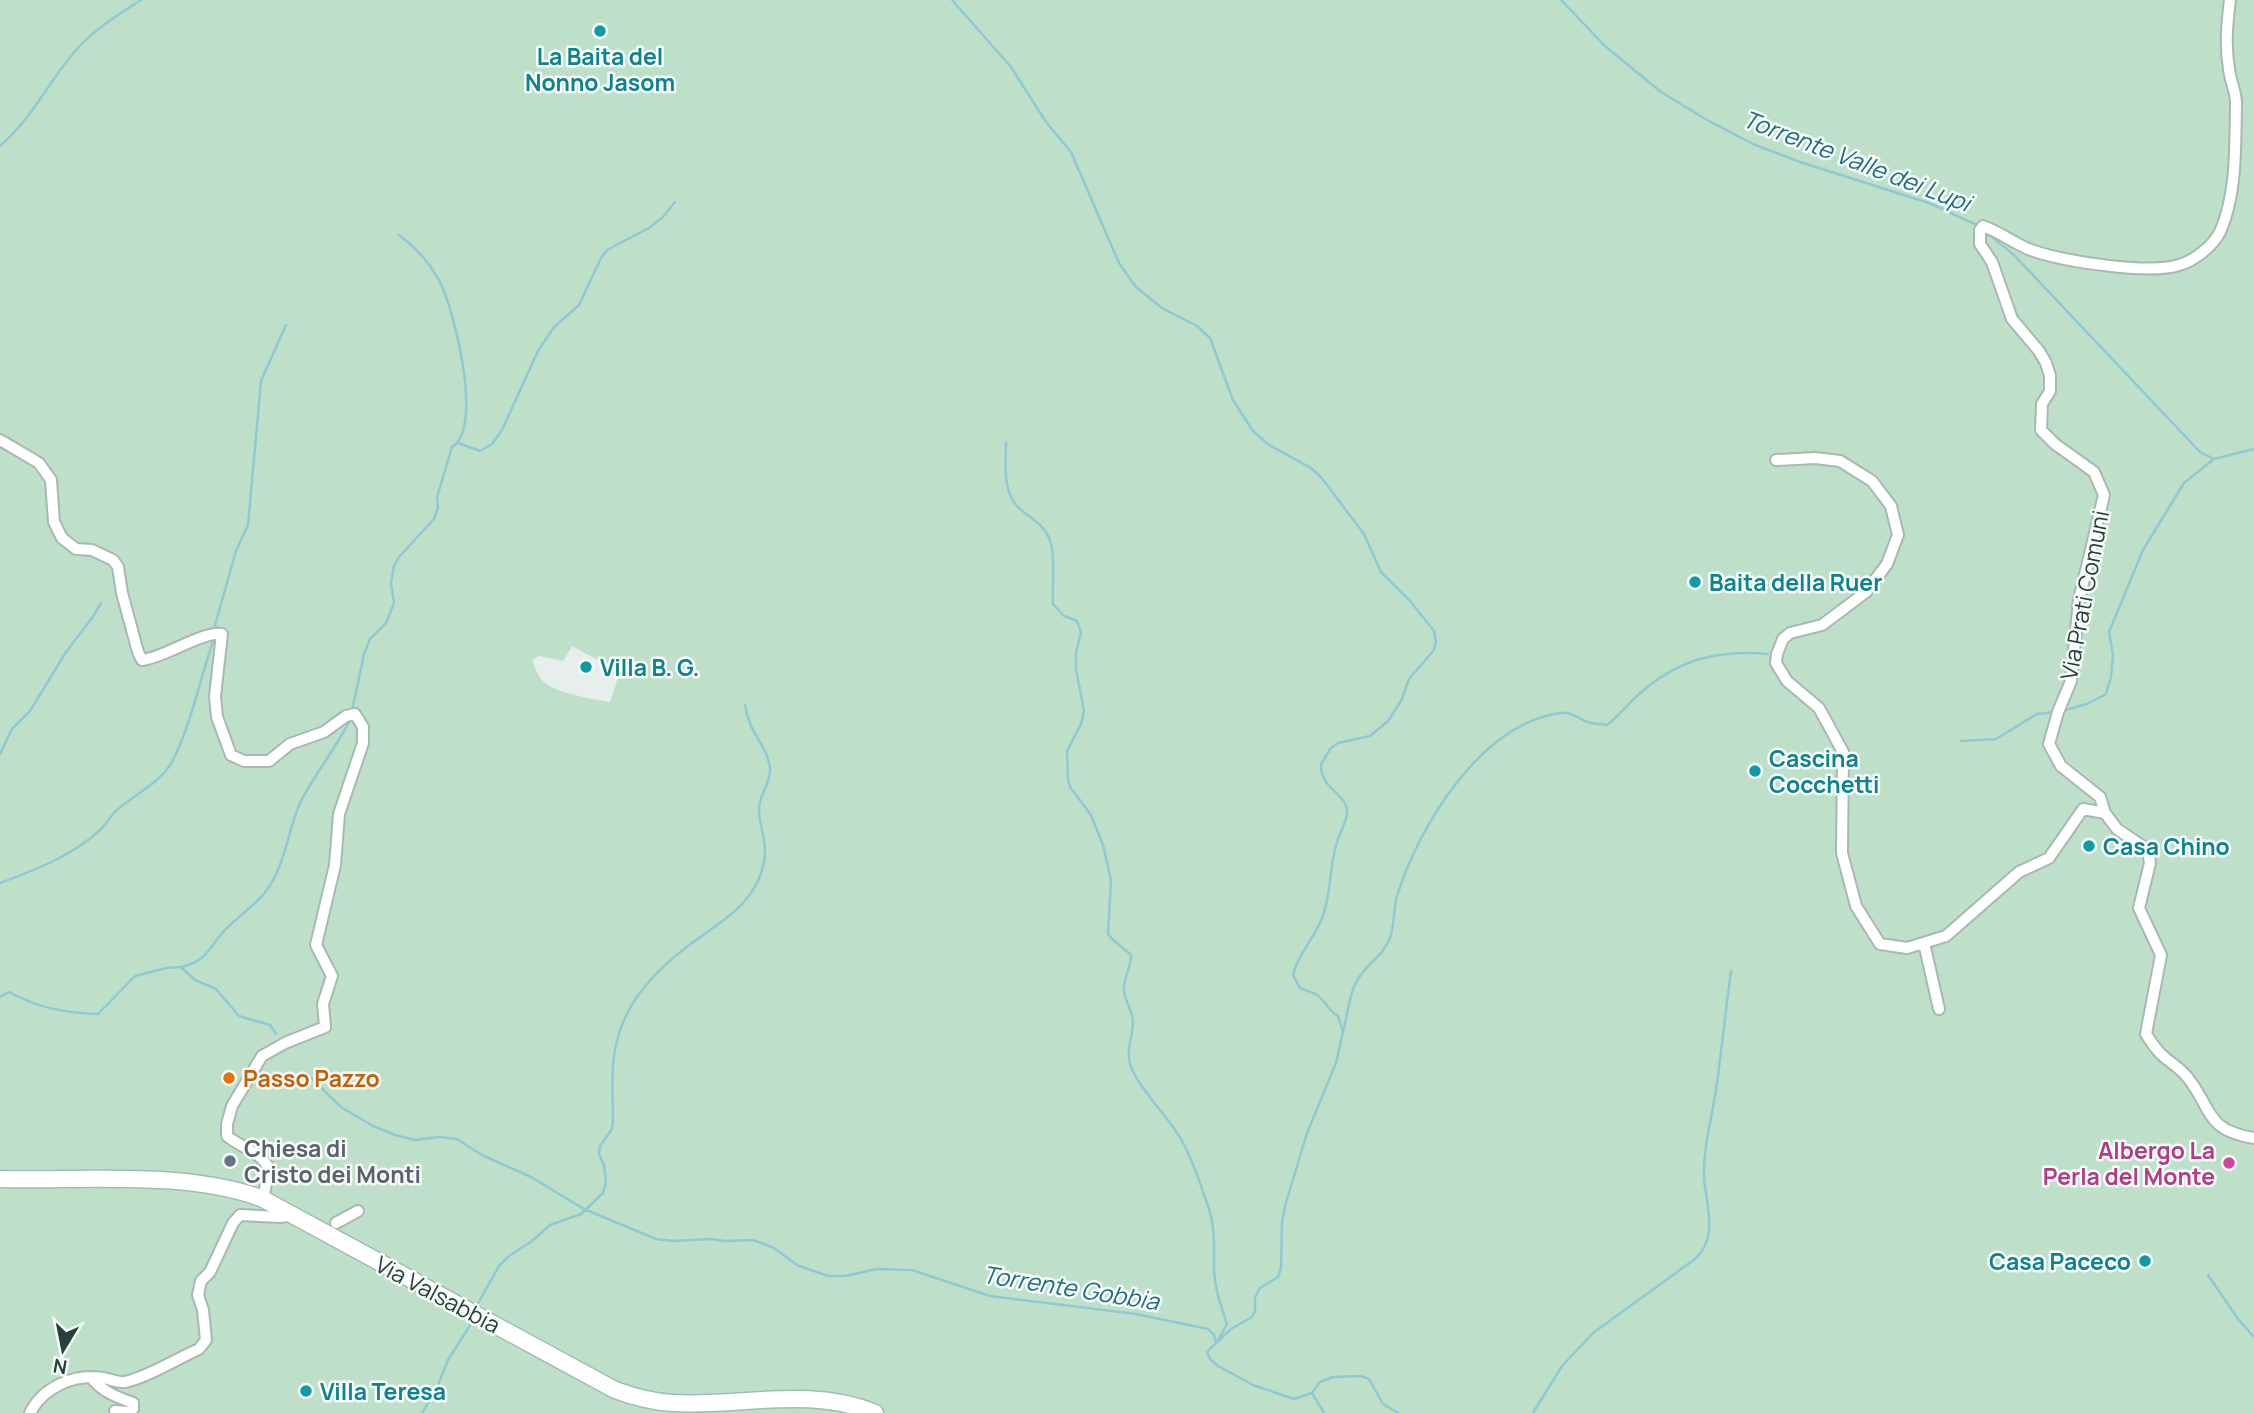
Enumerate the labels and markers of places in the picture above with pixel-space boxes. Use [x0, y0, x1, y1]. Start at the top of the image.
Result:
marker: La Baita del Nonno Jasom [592, 23, 608, 39]
place label: La Baita del Nonno Jasom [525, 40, 675, 98]
place label: Baita della Ruer [1709, 566, 1882, 598]
marker: Baita della Ruer [1687, 574, 1703, 590]
place label: Villa B. G. [600, 651, 700, 683]
marker: Villa B. G. [578, 659, 594, 675]
place label: Cascina Cocchetti [1769, 742, 1880, 800]
marker: Cascina Cocchetti [1747, 763, 1763, 779]
place label: Casa Chino [2103, 830, 2230, 862]
marker: Casa Chino [2081, 838, 2097, 854]
place label: Passo Pazzo [243, 1062, 380, 1094]
marker: Passo Pazzo [221, 1070, 237, 1086]
place label: Chiesa di Cristo dei Monti [244, 1132, 421, 1190]
place label: Albergo La Perla del Monte [2043, 1134, 2215, 1192]
marker: Chiesa di Cristo dei Monti [222, 1153, 238, 1169]
marker: Albergo La Perla del Monte [2221, 1155, 2237, 1171]
place label: Casa Paceco [1989, 1245, 2131, 1277]
marker: Casa Paceco [2137, 1253, 2153, 1269]
place label: Villa Teresa [320, 1375, 446, 1407]
marker: Villa Teresa [298, 1383, 314, 1399]

